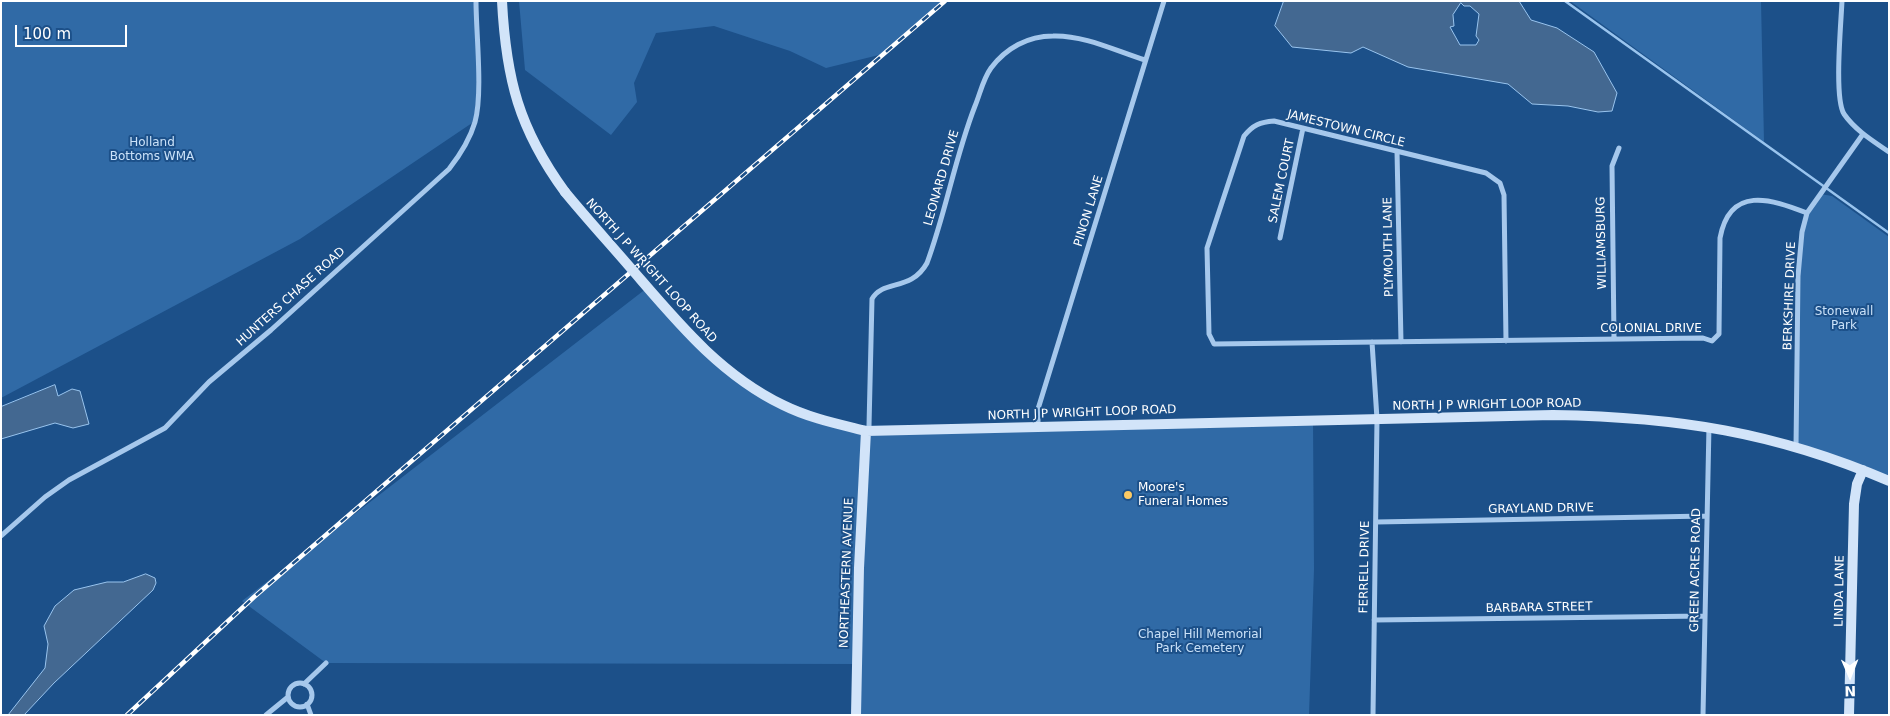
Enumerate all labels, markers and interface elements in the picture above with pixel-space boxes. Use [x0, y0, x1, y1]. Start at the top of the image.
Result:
scale bar [18, 15, 130, 47]
text: 100 m [23, 25, 71, 43]
street label: JAMESTOWN CIRCLE [1286, 107, 1406, 151]
street label: LEONARD DRIVE [921, 128, 963, 228]
park label: Holland Bottoms WMA [110, 136, 194, 164]
street label: SALEM COURT [1266, 137, 1298, 225]
street label: PINON LANE [1071, 174, 1107, 248]
street label: NORTH J P WRIGHT LOOP ROAD [582, 196, 720, 346]
street label: WILLIAMSBURG [1594, 196, 1610, 290]
street label: PLYMOUTH LANE [1381, 197, 1397, 297]
street label: BERKSHIRE DRIVE [1781, 241, 1799, 351]
street label: HUNTERS CHASE ROAD [234, 244, 348, 350]
park label: Stonewall Park [1815, 305, 1873, 333]
street label: COLONIAL DRIVE [1600, 322, 1702, 336]
street label: NORTH J P WRIGHT LOOP ROAD [1392, 396, 1582, 414]
street label: NORTH J P WRIGHT LOOP ROAD [987, 403, 1177, 423]
place label: Moore's Funeral Homes [1138, 481, 1228, 509]
marker: Moore's Funeral Homes [1122, 489, 1134, 501]
street label: NORTHEASTERN AVENUE [837, 498, 857, 648]
street label: GRAYLAND DRIVE [1488, 501, 1594, 517]
street label: GREEN ACRES ROAD [1688, 508, 1704, 632]
street label: FERRELL DRIVE [1357, 520, 1373, 614]
street label: LINDA LANE [1832, 555, 1848, 627]
street label: BARBARA STREET [1485, 600, 1593, 616]
park label: Chapel Hill Memorial Park Cemetery [1138, 628, 1262, 656]
north arrow [1825, 651, 1875, 701]
text: N [1844, 683, 1856, 699]

